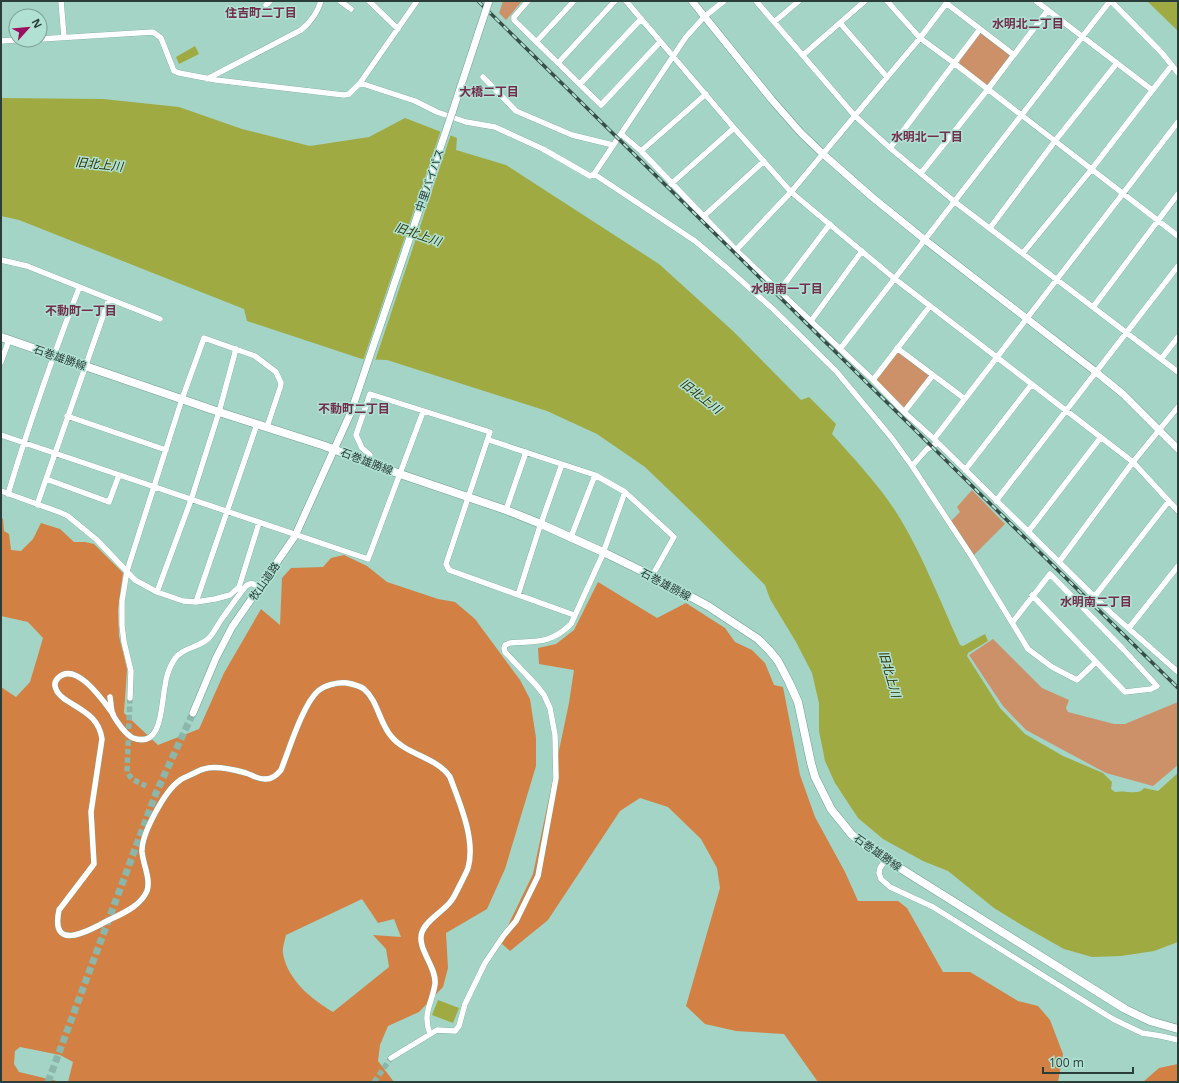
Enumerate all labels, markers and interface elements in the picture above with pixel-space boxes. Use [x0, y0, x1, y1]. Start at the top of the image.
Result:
district label: 住吉町二丁目 [225, 4, 297, 21]
north arrow [8, 8, 48, 48]
district label: 水明北二丁目 [992, 15, 1064, 32]
text: N [29, 16, 46, 31]
district label: 大橋二丁目 [459, 83, 519, 100]
district label: 水明北一丁目 [891, 128, 963, 145]
street label: 中里バイパス [411, 146, 447, 214]
water label: 旧北上川 [74, 153, 126, 175]
water label: 旧北上川 [393, 218, 445, 250]
district label: 水明南一丁目 [751, 280, 823, 297]
district label: 不動町一丁目 [45, 302, 117, 319]
street label: 石巻雄勝線 [32, 341, 88, 373]
water label: 旧北上川 [677, 375, 727, 419]
district label: 不動町二丁目 [318, 400, 390, 417]
street label: 石巻雄勝線 [339, 444, 395, 478]
street label: 牧山道路 [245, 559, 283, 603]
street label: 石巻雄勝線 [638, 564, 694, 604]
district label: 水明南二丁目 [1060, 593, 1132, 610]
water label: 旧北上川 [875, 649, 905, 701]
street label: 石巻雄勝線 [851, 830, 905, 874]
scale bar [1043, 1049, 1133, 1075]
text: 100 m [1049, 1054, 1084, 1071]

